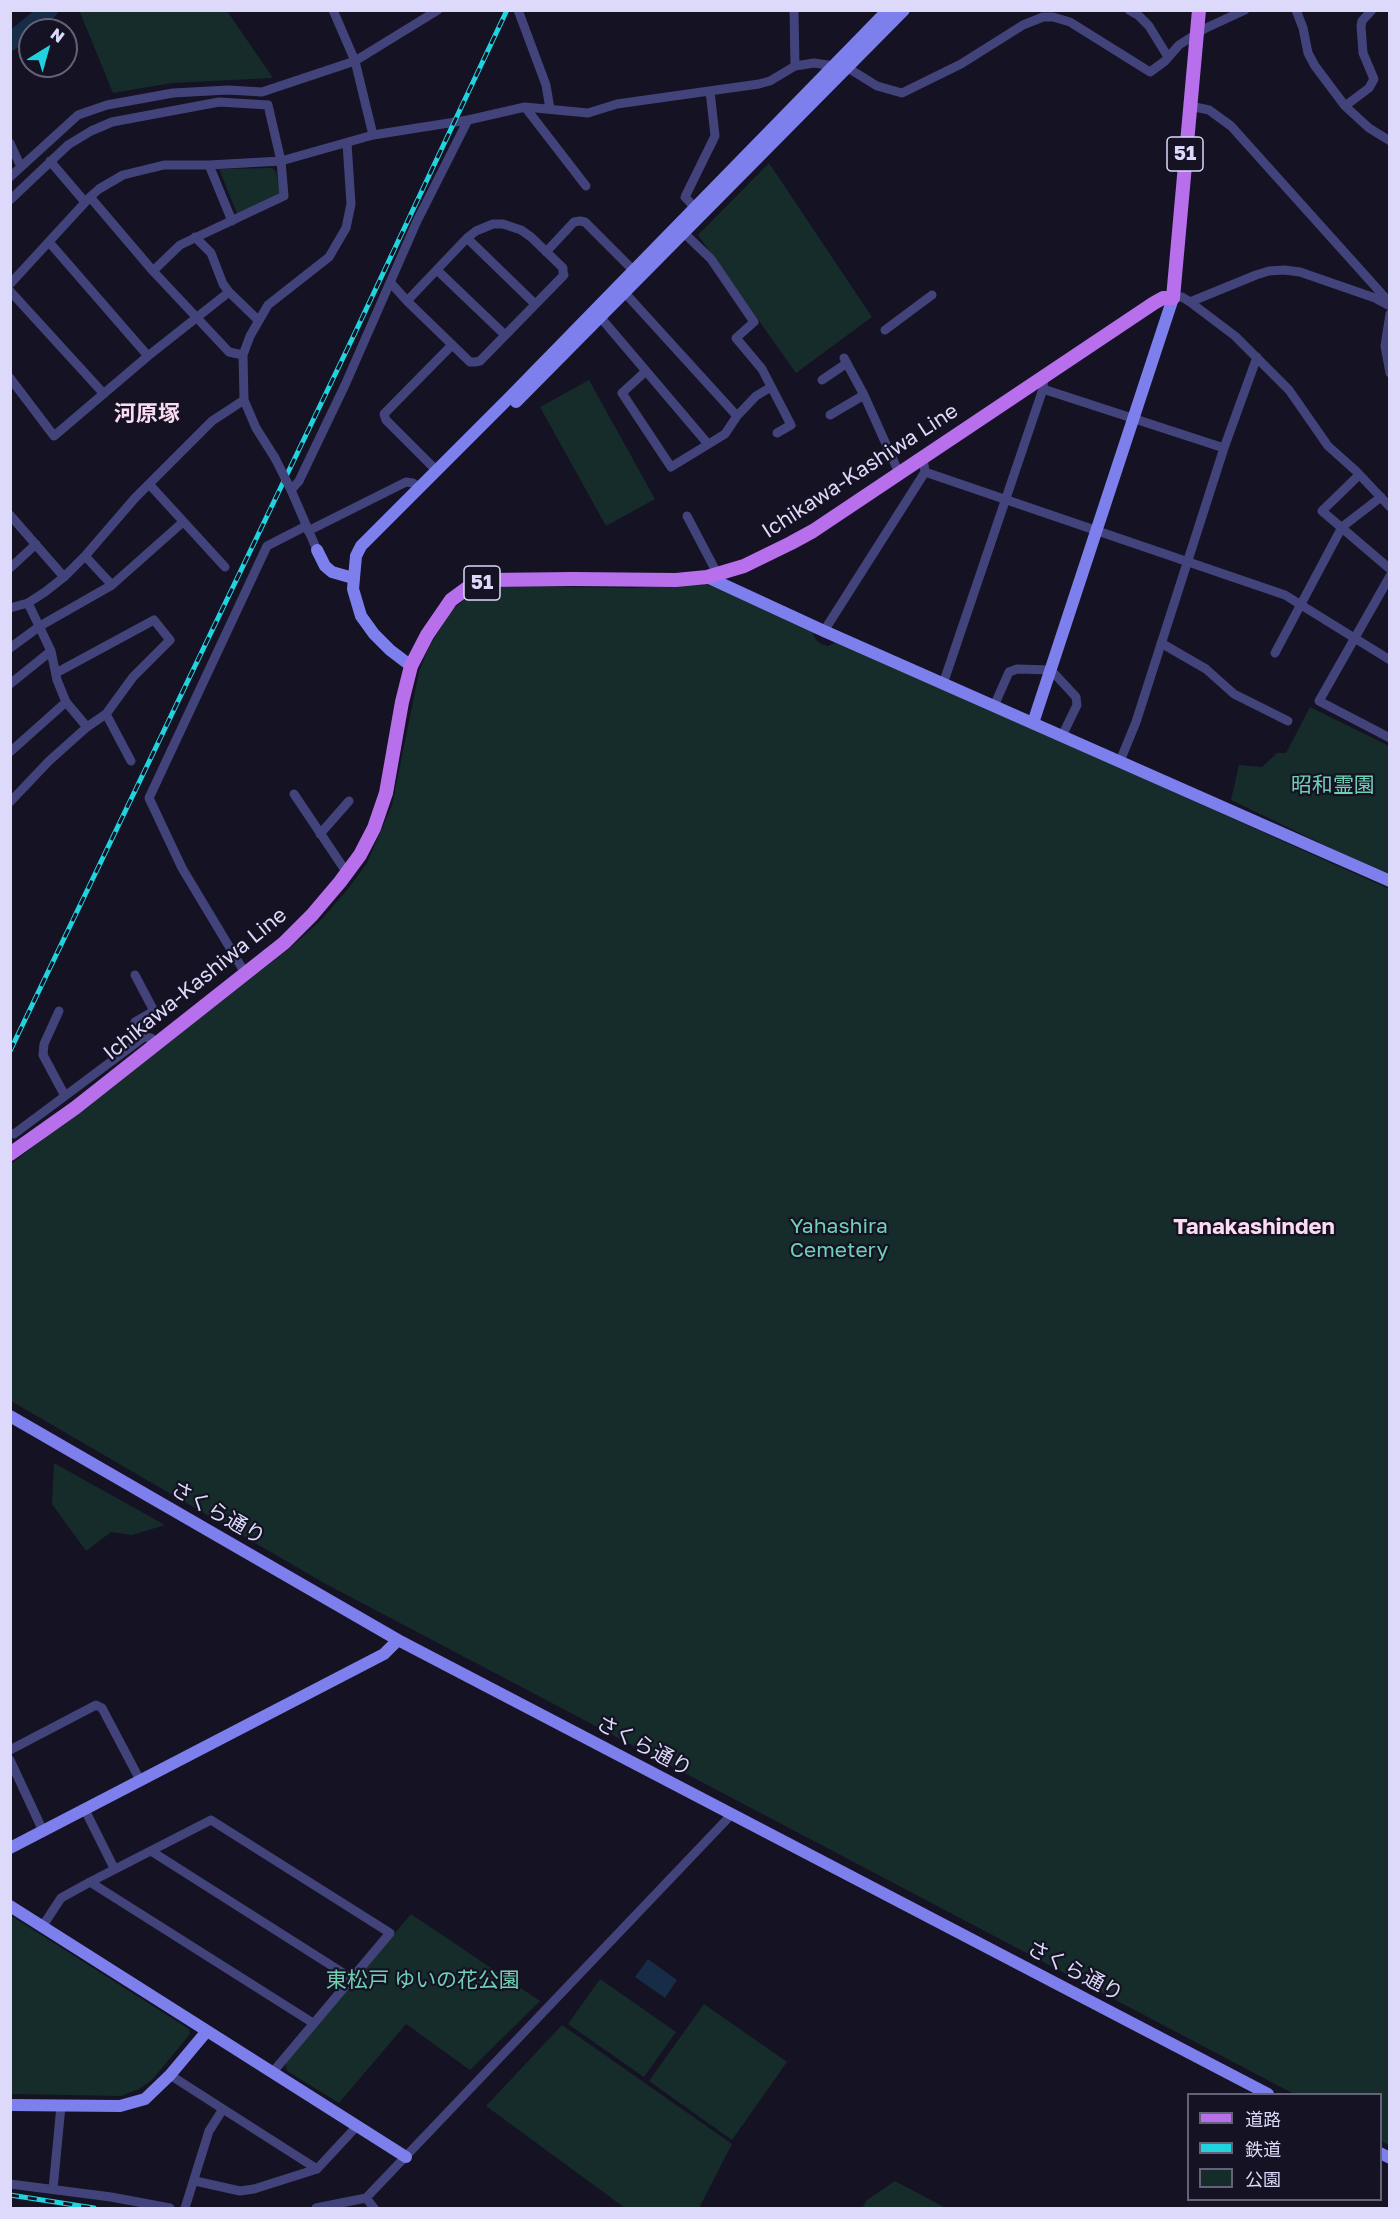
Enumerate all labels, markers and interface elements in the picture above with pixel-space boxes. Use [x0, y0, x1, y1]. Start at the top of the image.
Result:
north arrow [18, 18, 78, 78]
text: N [47, 24, 69, 47]
road number: 51 [1167, 137, 1203, 171]
street label: Ichikawa-Kashiwa Line [757, 398, 963, 544]
district label: 河原塚 [114, 401, 180, 427]
road number: 51 [464, 566, 500, 600]
park label: 昭和霊園 [1291, 772, 1375, 798]
street label: Ichikawa-Kashiwa Line [98, 902, 292, 1066]
park label: Yahashira Cemetery [790, 1213, 888, 1263]
district label: Tanakashinden [1173, 1214, 1335, 1240]
street label: さくら通り [166, 1476, 270, 1550]
street label: さくら通り [592, 1710, 696, 1782]
street label: さくら通り [1023, 1935, 1127, 2007]
park label: 東松戸 ゆいの花公園 [326, 1967, 520, 1993]
legend [1187, 2093, 1382, 2201]
text: 道路 [1245, 2108, 1281, 2130]
text: 鉄道 [1245, 2138, 1281, 2160]
text: 公園 [1245, 2168, 1281, 2190]

